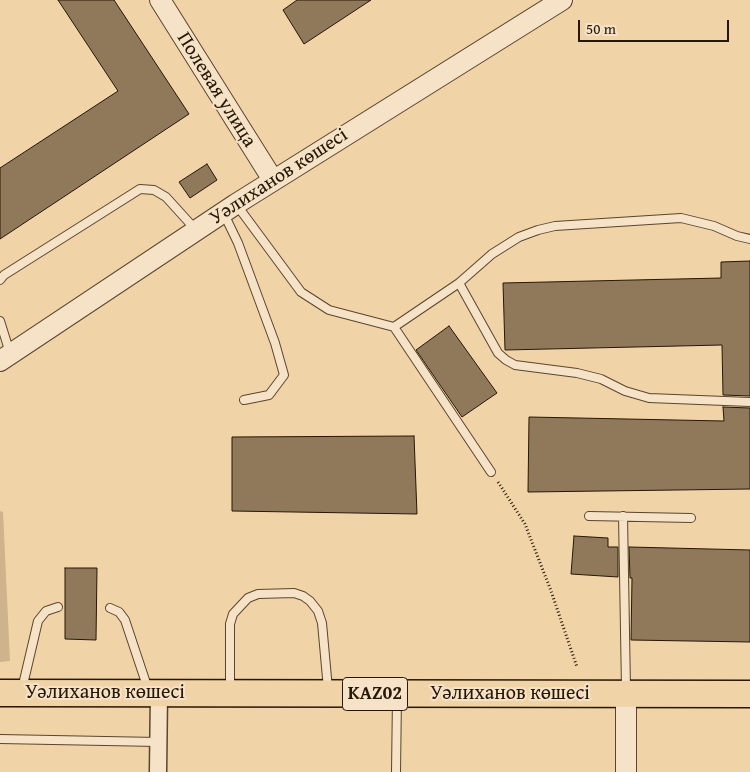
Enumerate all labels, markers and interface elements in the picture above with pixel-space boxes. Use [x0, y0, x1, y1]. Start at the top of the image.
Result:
scale bar [580, 10, 731, 42]
text: 50 m [586, 18, 616, 39]
street label: Полевая улица [171, 28, 261, 152]
street label: Уәлиханов көшесі [205, 123, 353, 231]
road number: KАZ02 [342, 678, 408, 711]
street label: Уәлиханов көшесі [25, 681, 185, 705]
street label: Уәлиханов көшесі [430, 682, 590, 706]

